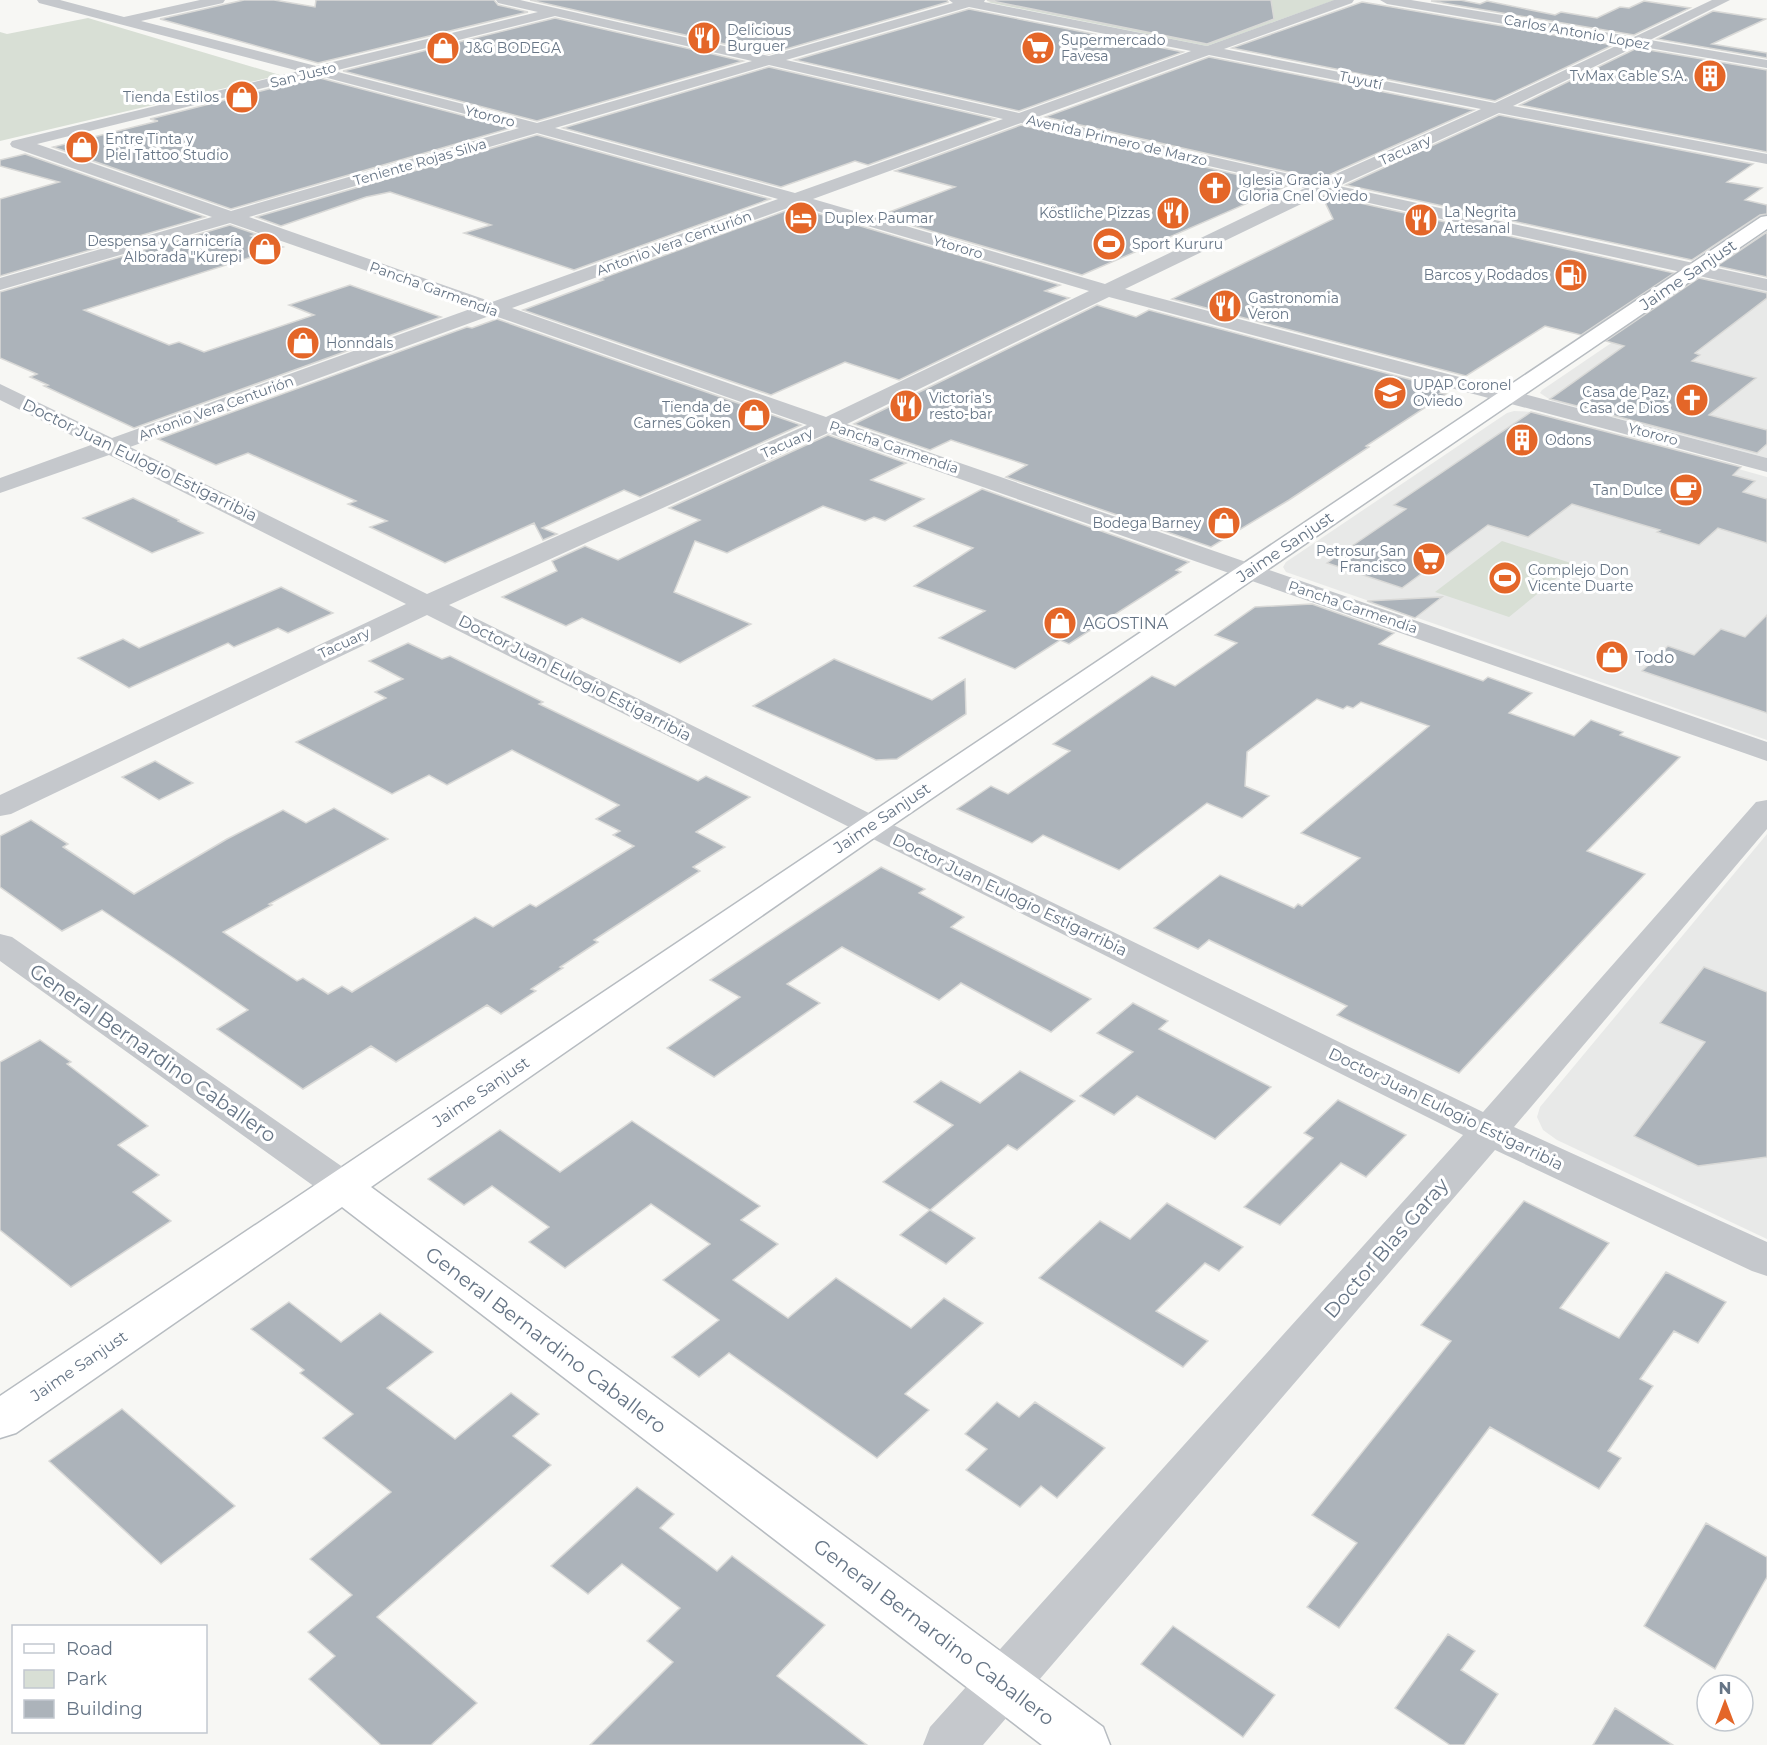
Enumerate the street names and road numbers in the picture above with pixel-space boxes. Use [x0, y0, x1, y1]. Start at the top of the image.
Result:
street label: Carlos Antonio Lopez [1503, 10, 1651, 54]
street label: San Justo [268, 58, 338, 92]
street label: Tuyutí [1338, 67, 1385, 94]
street label: Ytororo [463, 101, 517, 131]
street label: Avenida Primero de Marzo [1025, 110, 1209, 170]
street label: Tacuary [1376, 131, 1434, 169]
street label: Teniente Rojas Silva [351, 134, 489, 190]
street label: Antonio Vera Centurión [594, 207, 754, 279]
street label: Ytororo [931, 231, 985, 263]
street label: Jaime Sanjust [1635, 235, 1740, 315]
street label: Pancha Garmendia [367, 257, 501, 321]
street label: Antonio Vera Centurión [136, 372, 296, 444]
street label: Doctor Juan Eulogio Estigarribia [20, 395, 260, 525]
street label: Pancha Garmendia [827, 416, 961, 478]
street label: Ytororo [1626, 419, 1680, 449]
street label: Tacuary [758, 424, 816, 462]
street label: Jaime Sanjust [1232, 507, 1337, 587]
street label: Pancha Garmendia [1286, 576, 1420, 638]
street label: Doctor Juan Eulogio Estigarribia [455, 611, 695, 745]
street label: Tacuary [315, 623, 373, 663]
street label: Jaime Sanjust [829, 778, 934, 858]
street label: Doctor Juan Eulogio Estigarribia [890, 830, 1130, 960]
street label: General Bernardino Caballero [25, 958, 281, 1148]
street label: Doctor Juan Eulogio Estigarribia [1326, 1044, 1566, 1174]
street label: Jaime Sanjust [428, 1052, 533, 1132]
street label: Doctor Blas Garay [1319, 1173, 1454, 1323]
street label: General Bernardino Caballero [421, 1242, 671, 1438]
street label: Jaime Sanjust [26, 1326, 131, 1406]
street label: General Bernardino Caballero [809, 1534, 1059, 1730]

